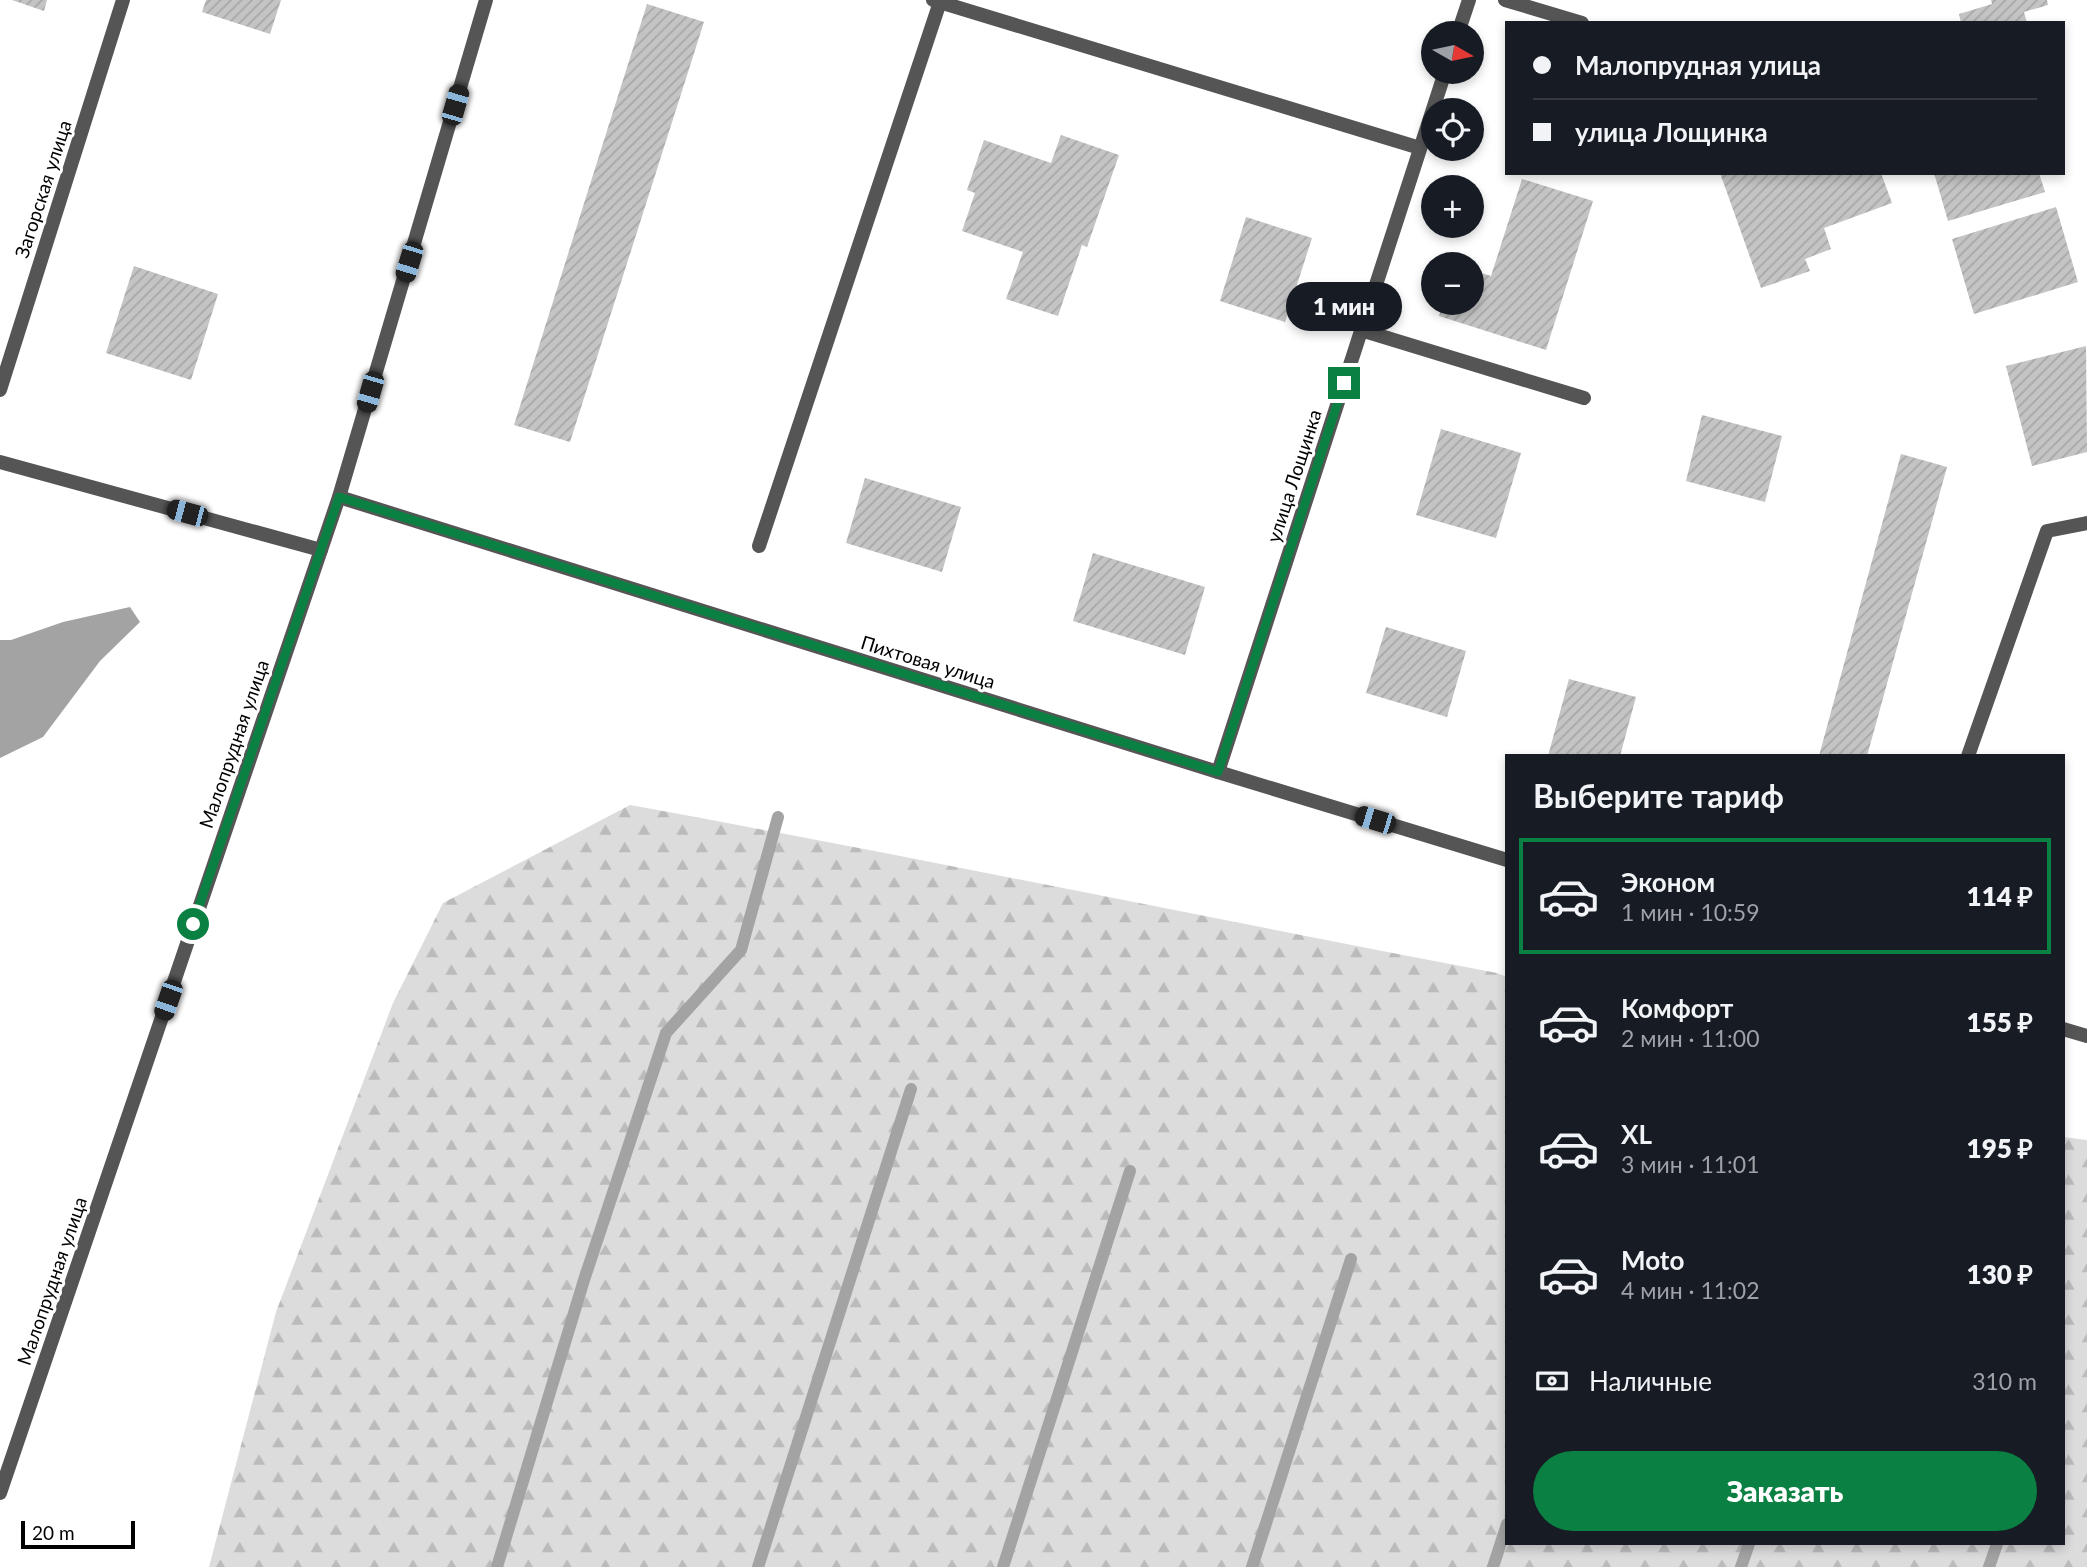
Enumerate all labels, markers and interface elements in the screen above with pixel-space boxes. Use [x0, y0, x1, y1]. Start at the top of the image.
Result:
north arrow [1421, 21, 1484, 84]
map controls [1421, 21, 1484, 315]
text: Малопрудная улица [1575, 49, 1821, 81]
car [440, 82, 471, 128]
button: locate [1421, 98, 1484, 161]
text: улица Лощинка [1575, 116, 1768, 148]
street label: Загорская улица [9, 117, 76, 261]
button: + [1421, 175, 1484, 238]
car [393, 239, 426, 285]
button: − [1421, 252, 1484, 315]
callout: 1 мин [1286, 282, 1402, 330]
text: 1 мин [1313, 292, 1375, 320]
route end [1328, 367, 1360, 399]
car [355, 369, 386, 415]
street label: улица Лощинка [1261, 406, 1326, 545]
car [164, 497, 211, 529]
street label: Пихтовая улица [858, 630, 998, 693]
street label: Малопрудная улица [194, 657, 273, 831]
text: Выберите тариф [1533, 776, 1784, 815]
car [1352, 804, 1399, 836]
icon: car [1537, 865, 1600, 928]
text: Эконом [1621, 866, 1715, 898]
text: 114 ₽ [1967, 880, 2033, 912]
text: 1 мин · 10:59 [1621, 898, 1760, 926]
route start [177, 908, 209, 940]
car [152, 977, 185, 1023]
icon: car [1537, 991, 1600, 1054]
text: Комфорт [1621, 992, 1733, 1024]
text: 155 ₽ [1967, 1006, 2033, 1038]
text: 2 мин · 11:00 [1621, 1024, 1760, 1052]
icon: car [1537, 1117, 1600, 1180]
text: XL [1621, 1118, 1652, 1150]
text: 195 ₽ [1967, 1132, 2033, 1164]
text: 3 мин · 11:01 [1621, 1150, 1760, 1178]
street label: Малопрудная улица [12, 1194, 91, 1368]
icon: car [1537, 1243, 1600, 1306]
text: Moto [1621, 1244, 1684, 1276]
text: 130 ₽ [1967, 1258, 2033, 1290]
text: 4 мин · 11:02 [1621, 1276, 1760, 1304]
icon: cash [1533, 1362, 1571, 1400]
text: Наличные [1589, 1365, 1712, 1397]
text: 310 m [1972, 1367, 2037, 1395]
button: Заказать [1533, 1451, 2037, 1531]
scale bar [21, 1518, 135, 1550]
text: 20 m [32, 1521, 75, 1544]

